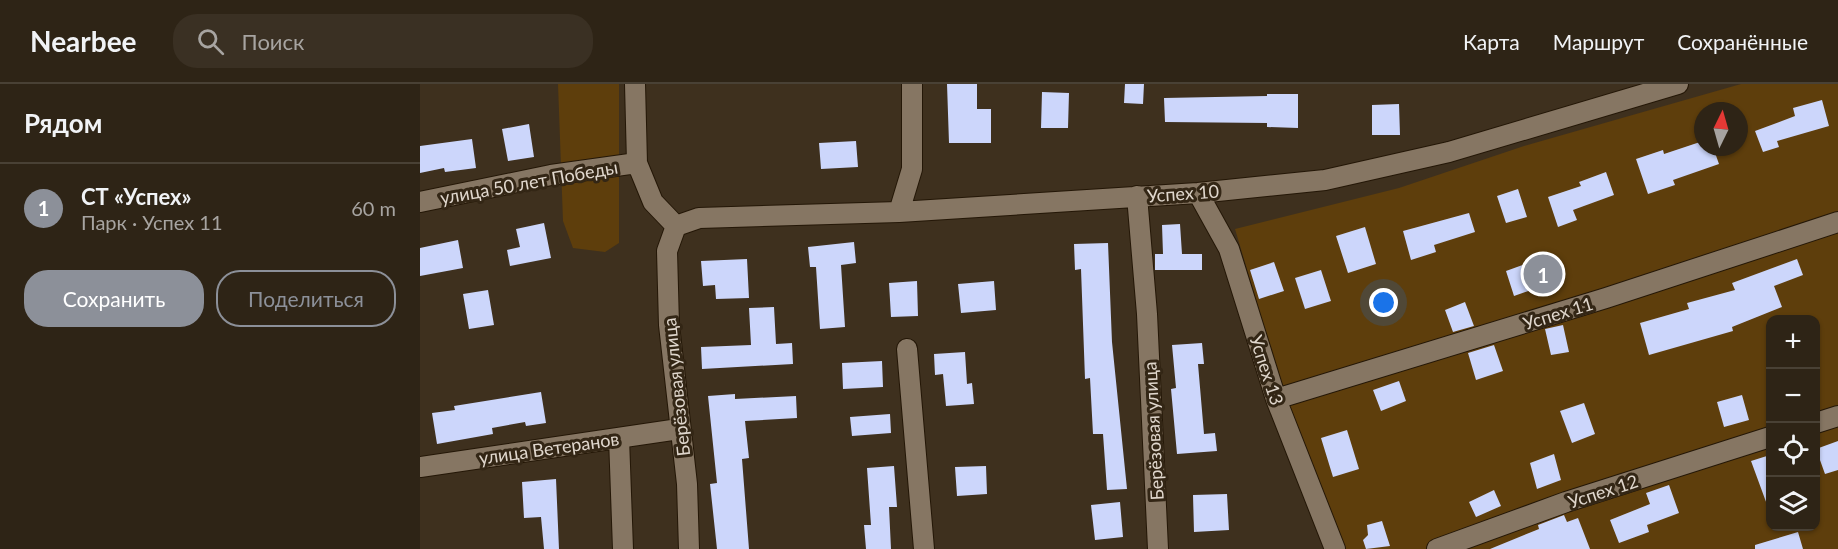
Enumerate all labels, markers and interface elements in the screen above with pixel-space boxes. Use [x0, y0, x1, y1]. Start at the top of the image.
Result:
search box [173, 14, 593, 68]
text: Nearbee [30, 24, 137, 58]
icon: search [194, 25, 227, 58]
text: Поиск [242, 28, 304, 55]
text: Карта [1463, 29, 1520, 54]
text: Маршрут [1553, 29, 1644, 54]
text: Сохранённые [1677, 29, 1808, 54]
north arrow [1694, 102, 1748, 156]
text: Рядом [24, 107, 102, 139]
street label: улица 50 лет Победы [438, 156, 620, 208]
street label: Успех 10 [1146, 180, 1220, 206]
text: СТ «Успех» [81, 183, 192, 210]
text: 1 [38, 196, 49, 220]
text: 60 m [351, 196, 396, 220]
text: Парк · Успех 11 [81, 210, 223, 234]
pin: 1 [1524, 252, 1562, 297]
button: Сохранить [24, 270, 204, 327]
button: Поделиться [216, 270, 396, 327]
your location [1369, 288, 1398, 317]
street label: Успех 11 [1520, 292, 1596, 334]
map controls [1766, 315, 1820, 531]
button: + [1766, 315, 1820, 369]
street label: Берёзовая улица [658, 317, 694, 457]
street label: Успех 13 [1245, 332, 1289, 408]
street label: Берёзовая улица [1138, 361, 1168, 501]
button: − [1766, 369, 1820, 423]
button: locate [1766, 423, 1820, 477]
street label: улица Ветеранов [478, 427, 620, 469]
street label: Успех 12 [1565, 469, 1641, 513]
button: layers [1766, 477, 1820, 531]

